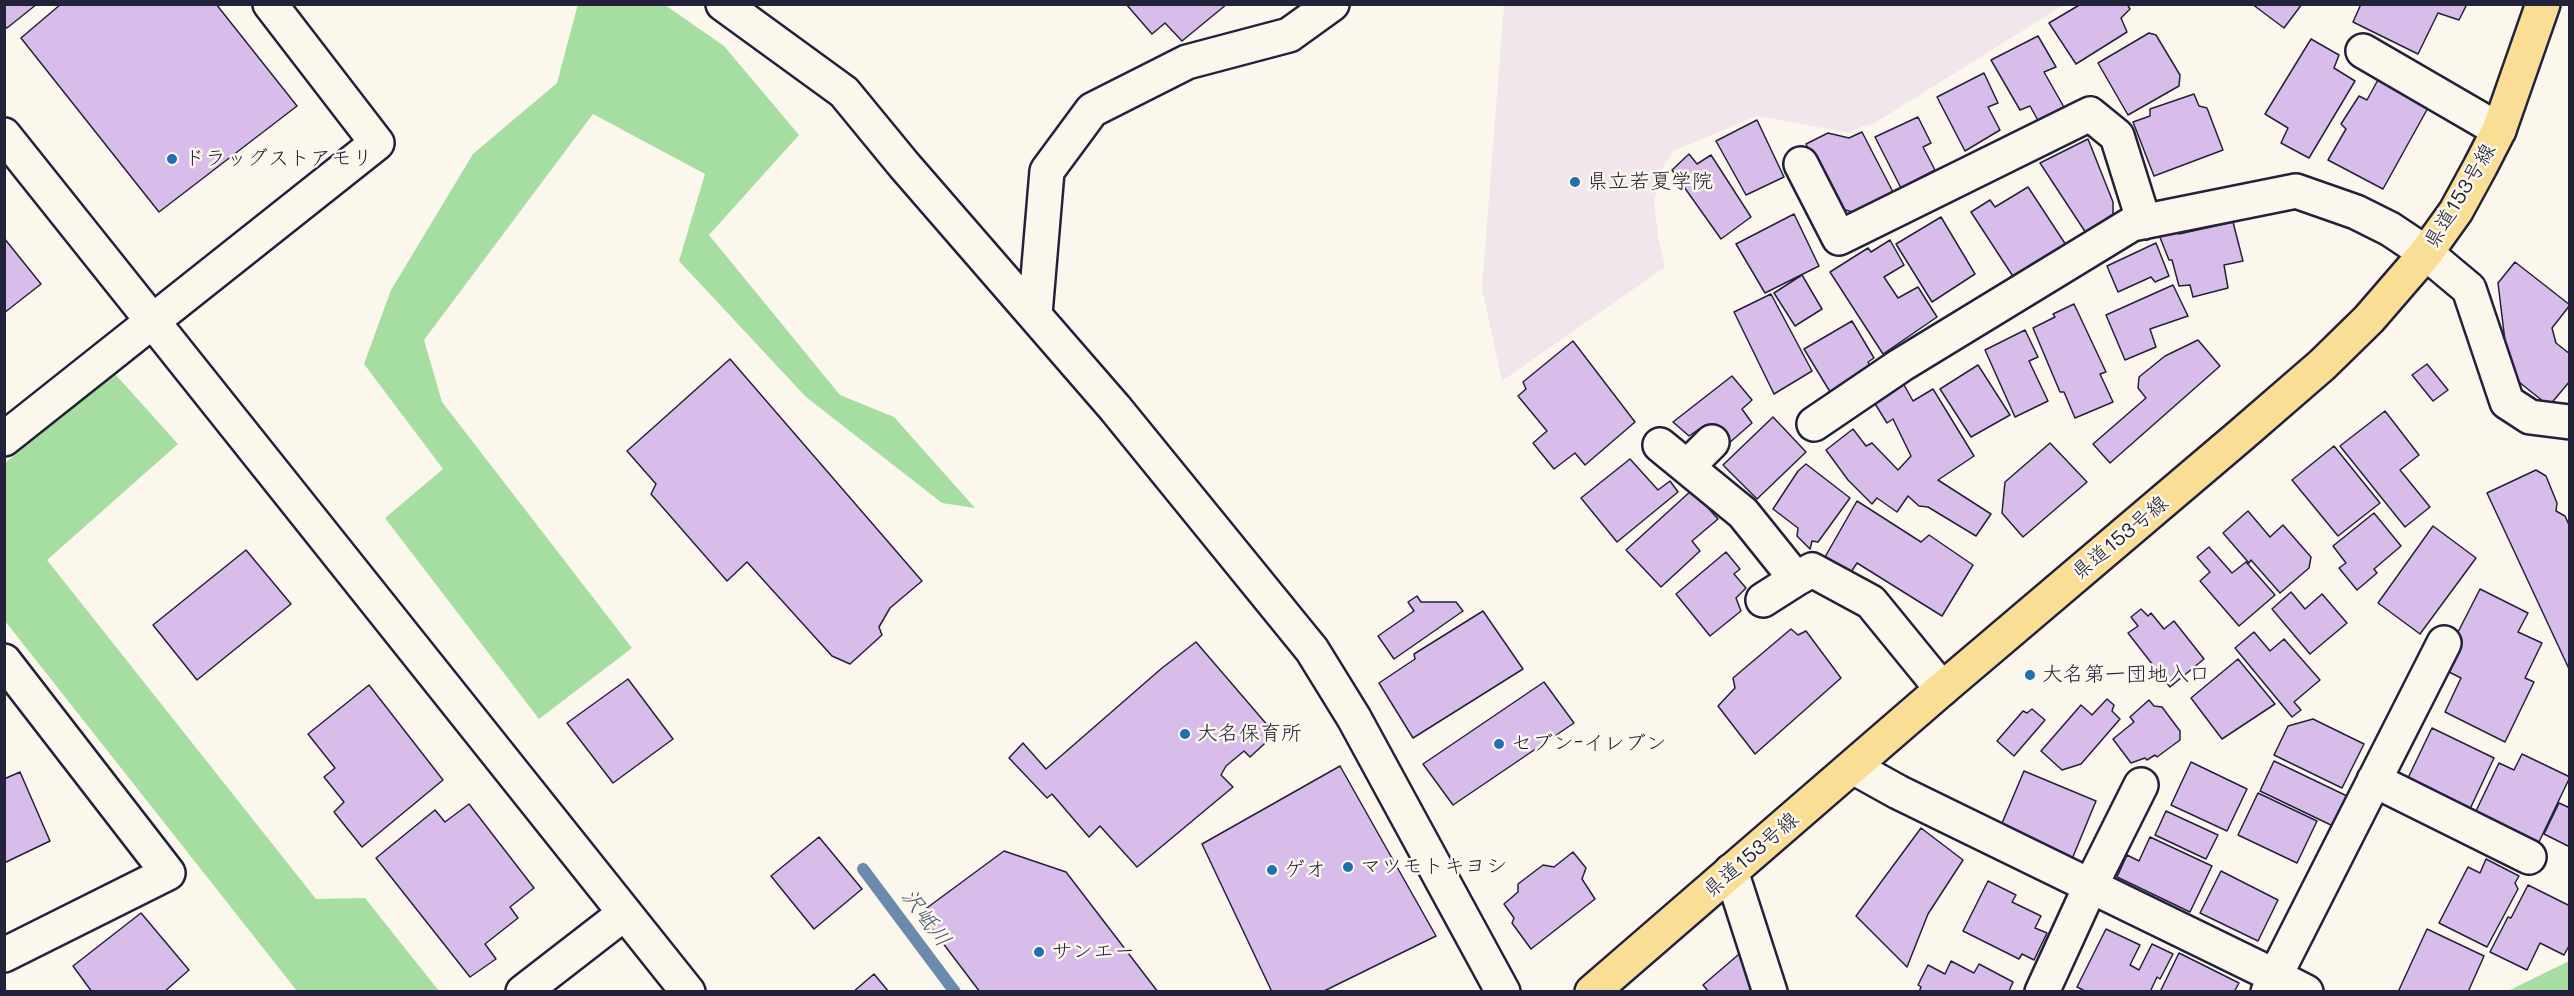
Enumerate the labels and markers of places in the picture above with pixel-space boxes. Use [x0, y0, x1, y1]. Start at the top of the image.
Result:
place label: ドラッグストアモリ [184, 146, 373, 172]
marker: ドラッグストアモリ [165, 152, 179, 166]
place label: 県立若夏学院 [1587, 169, 1713, 195]
marker: 県立若夏学院 [1568, 175, 1582, 189]
place label: 大名第一団地入口 [2042, 662, 2210, 688]
marker: 大名第一団地入口 [2023, 668, 2037, 682]
place label: 大名保育所 [1197, 721, 1302, 747]
marker: 大名保育所 [1178, 727, 1192, 741]
place label: セブン-イレブン [1511, 731, 1667, 757]
marker: セブン-イレブン [1492, 737, 1506, 751]
place label: マツモトキヨシ [1360, 854, 1507, 880]
place label: ゲオ [1284, 857, 1326, 883]
marker: マツモトキヨシ [1341, 860, 1355, 874]
marker: ゲオ [1265, 863, 1279, 877]
place label: サンエー [1051, 939, 1135, 965]
marker: サンエー [1032, 945, 1046, 959]

